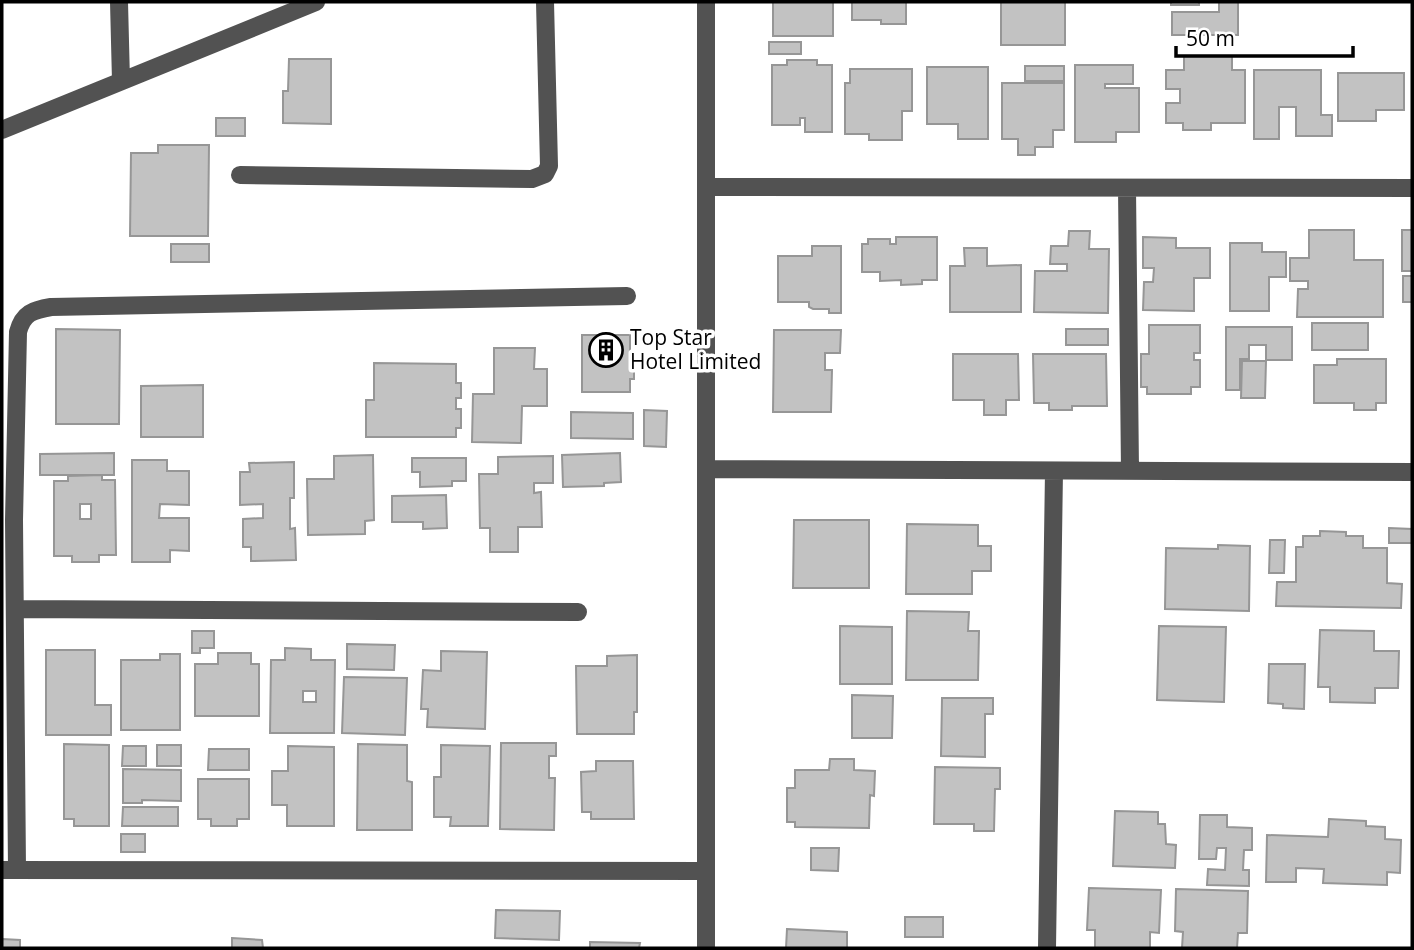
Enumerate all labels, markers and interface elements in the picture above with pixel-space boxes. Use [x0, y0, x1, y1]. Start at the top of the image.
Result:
scale bar [1176, 14, 1353, 58]
text: 50 m [1186, 24, 1235, 52]
place label: Top Star Hotel Limited [630, 323, 761, 375]
building icon: Top Star Hotel Limited [587, 331, 625, 369]

